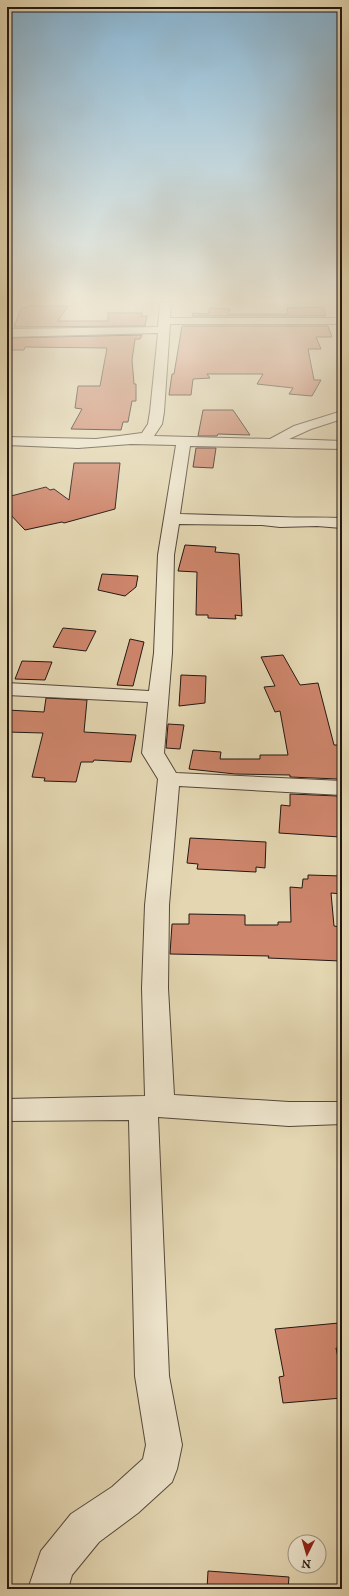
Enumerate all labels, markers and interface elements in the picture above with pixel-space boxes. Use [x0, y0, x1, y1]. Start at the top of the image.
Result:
north arrow [287, 1534, 327, 1574]
text: N [300, 1557, 311, 1570]

